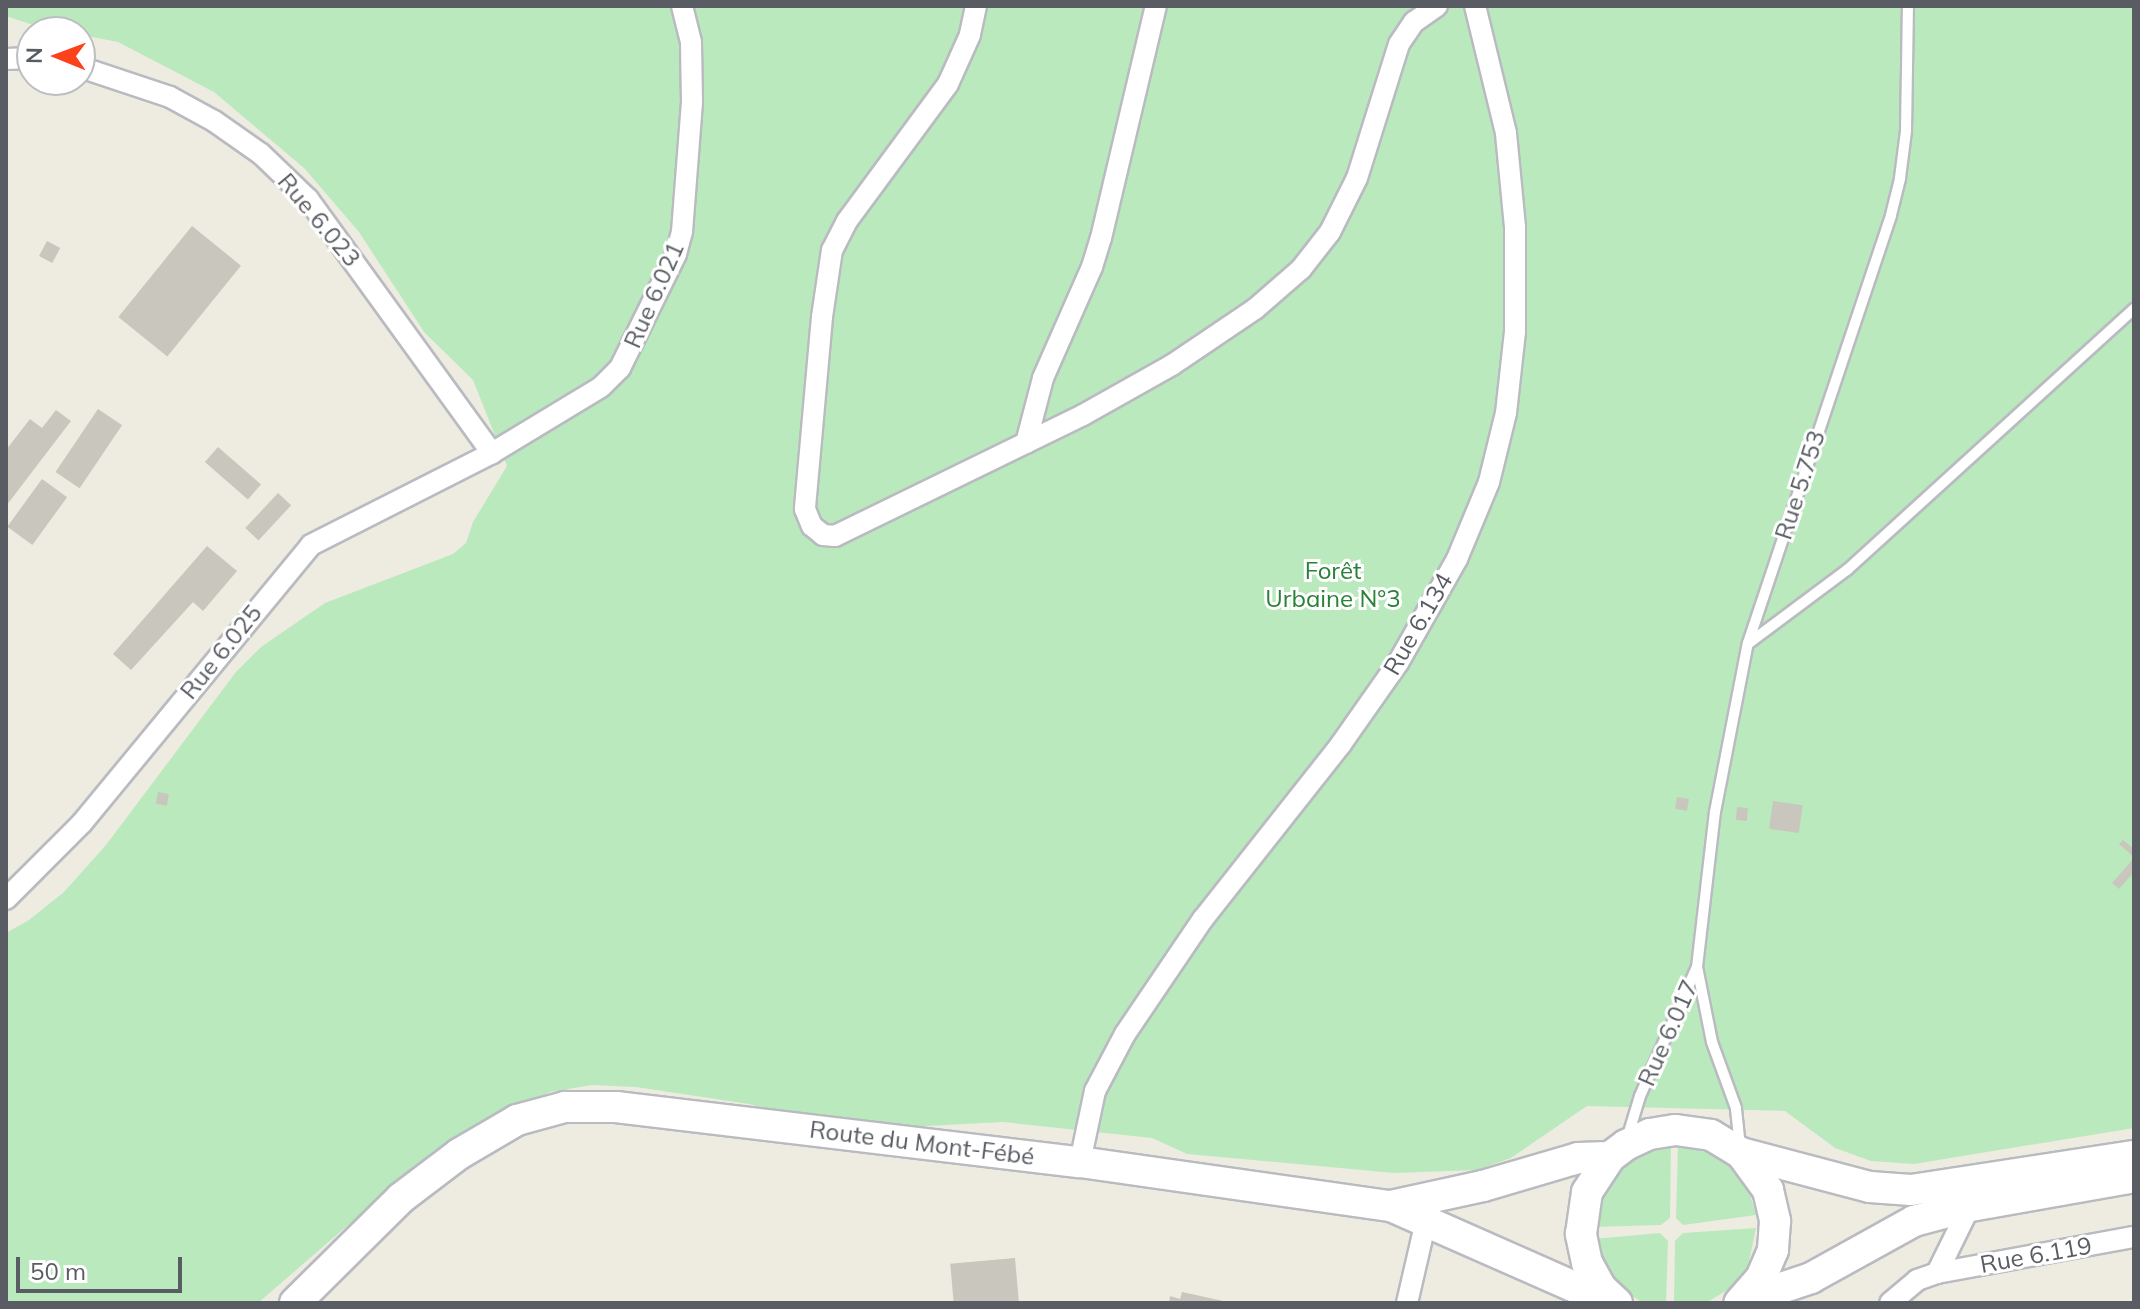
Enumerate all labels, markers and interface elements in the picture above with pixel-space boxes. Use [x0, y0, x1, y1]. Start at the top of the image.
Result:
north arrow [16, 16, 96, 96]
text: N [20, 47, 48, 64]
street label: Rue 6.023 [272, 168, 366, 272]
street label: Rue 6.021 [618, 238, 690, 352]
street label: Rue 5.753 [1769, 427, 1831, 543]
park label: Forêt Urbaine N°3 [1265, 557, 1401, 613]
street label: Rue 6.134 [1377, 568, 1459, 680]
street label: Rue 6.025 [174, 599, 268, 705]
street label: Rue 6.017 [1632, 976, 1704, 1090]
street label: Route du Mont-Fébé [808, 1115, 1036, 1171]
street label: Rue 6.119 [1978, 1231, 2094, 1279]
scale bar [20, 1241, 186, 1291]
text: 50 m [30, 1256, 86, 1286]

